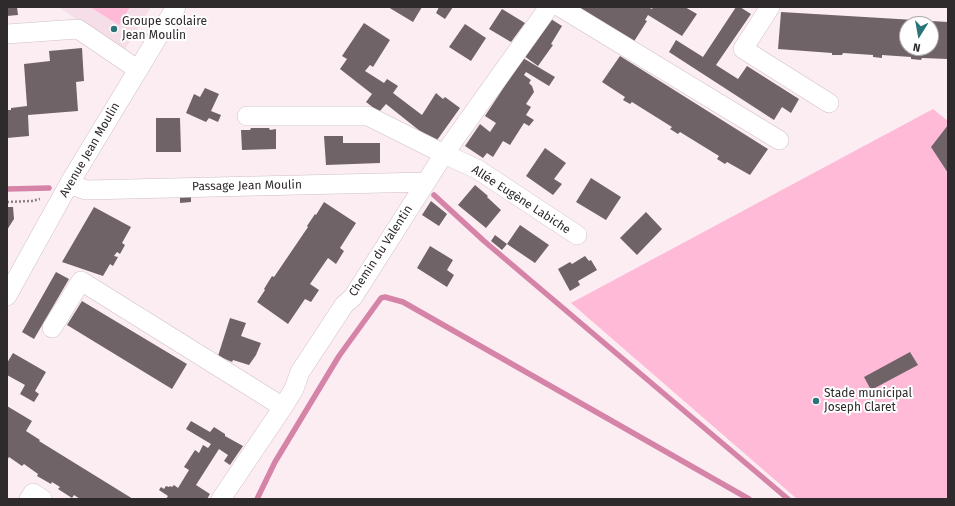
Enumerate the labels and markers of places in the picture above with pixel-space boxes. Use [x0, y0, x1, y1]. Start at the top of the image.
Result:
place label: Groupe scolaire Jean Moulin [122, 15, 207, 43]
marker: Groupe scolaire Jean Moulin [109, 24, 119, 34]
place label: Stade municipal Joseph Claret [824, 387, 912, 415]
marker: Stade municipal Joseph Claret [811, 396, 821, 406]

